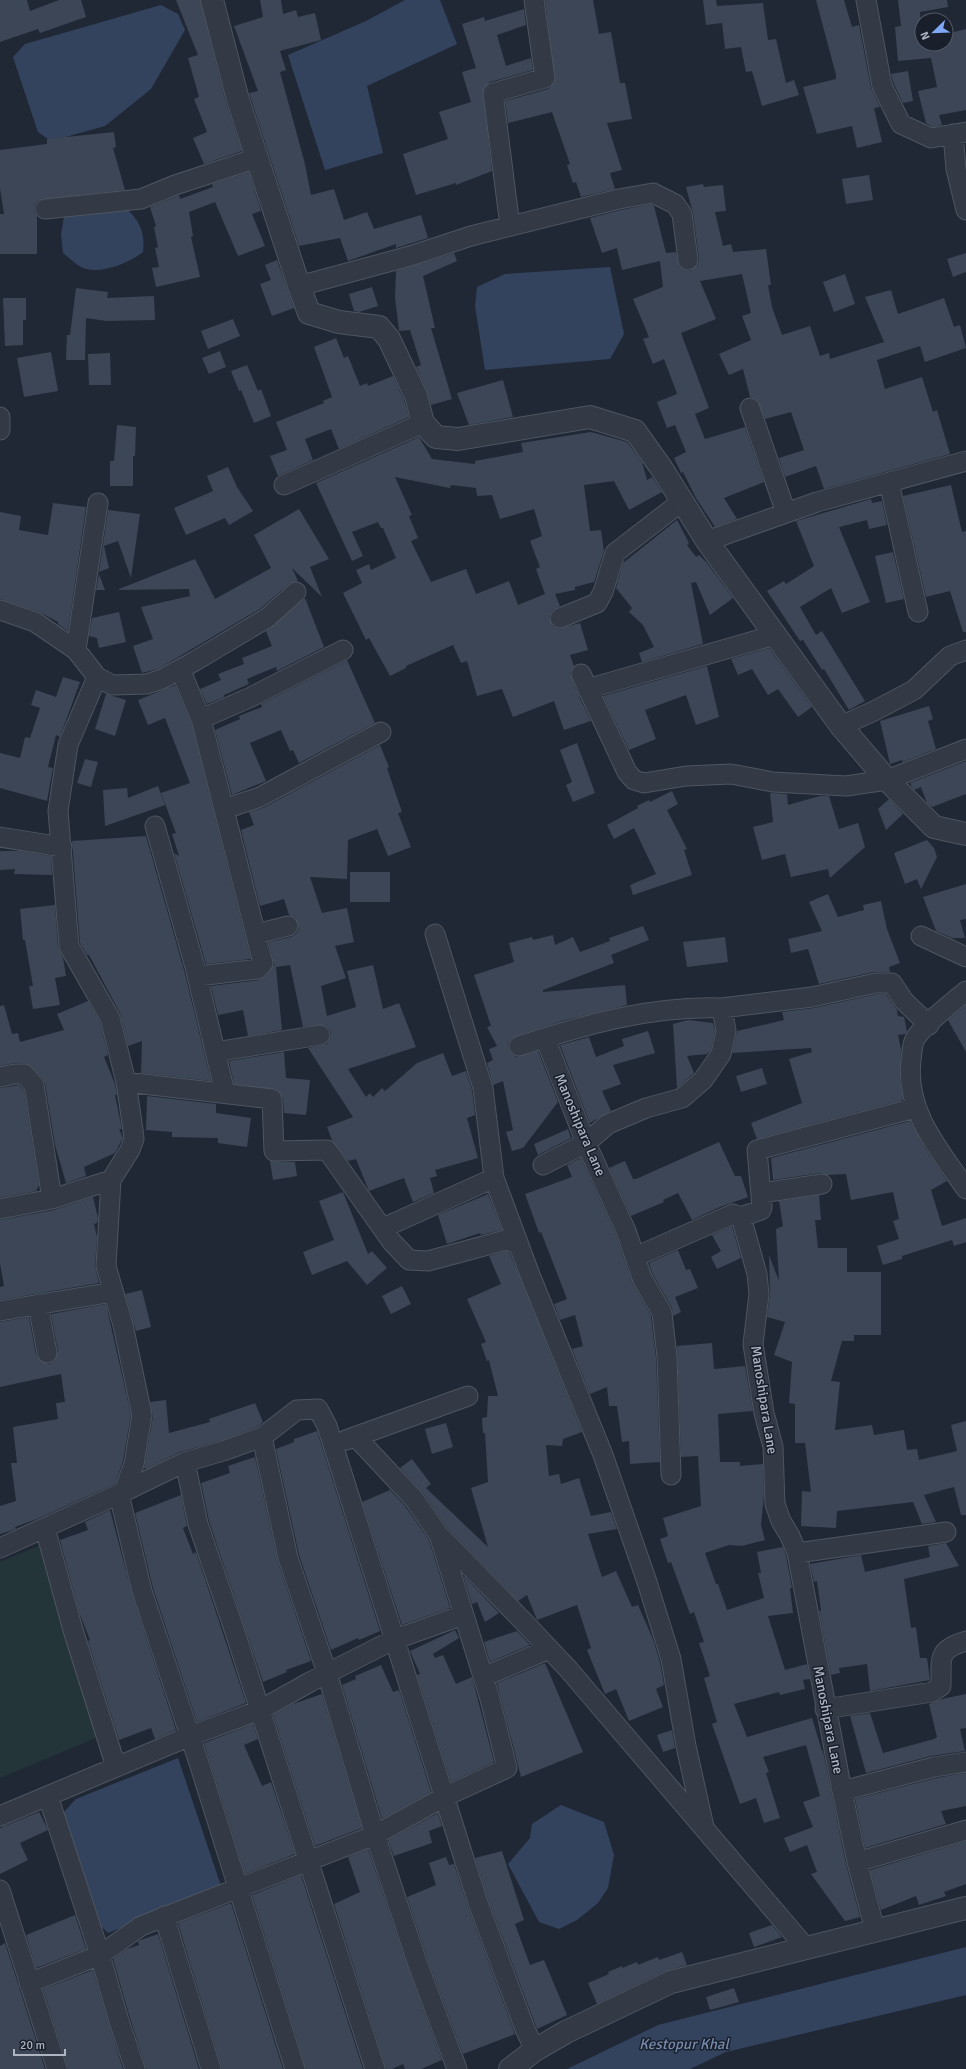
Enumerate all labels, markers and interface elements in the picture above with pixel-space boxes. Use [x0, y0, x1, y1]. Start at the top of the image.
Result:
north arrow [914, 12, 954, 52]
text: N [918, 30, 933, 42]
street label: Manoshipara Lane [551, 1071, 609, 1179]
street label: Manoshipara Lane [747, 1345, 781, 1455]
street label: Manoshipara Lane [809, 1665, 847, 1775]
scale bar [14, 2031, 65, 2057]
water label: Kestopur Khal [639, 2035, 730, 2053]
text: 20 m [20, 2038, 45, 2053]

